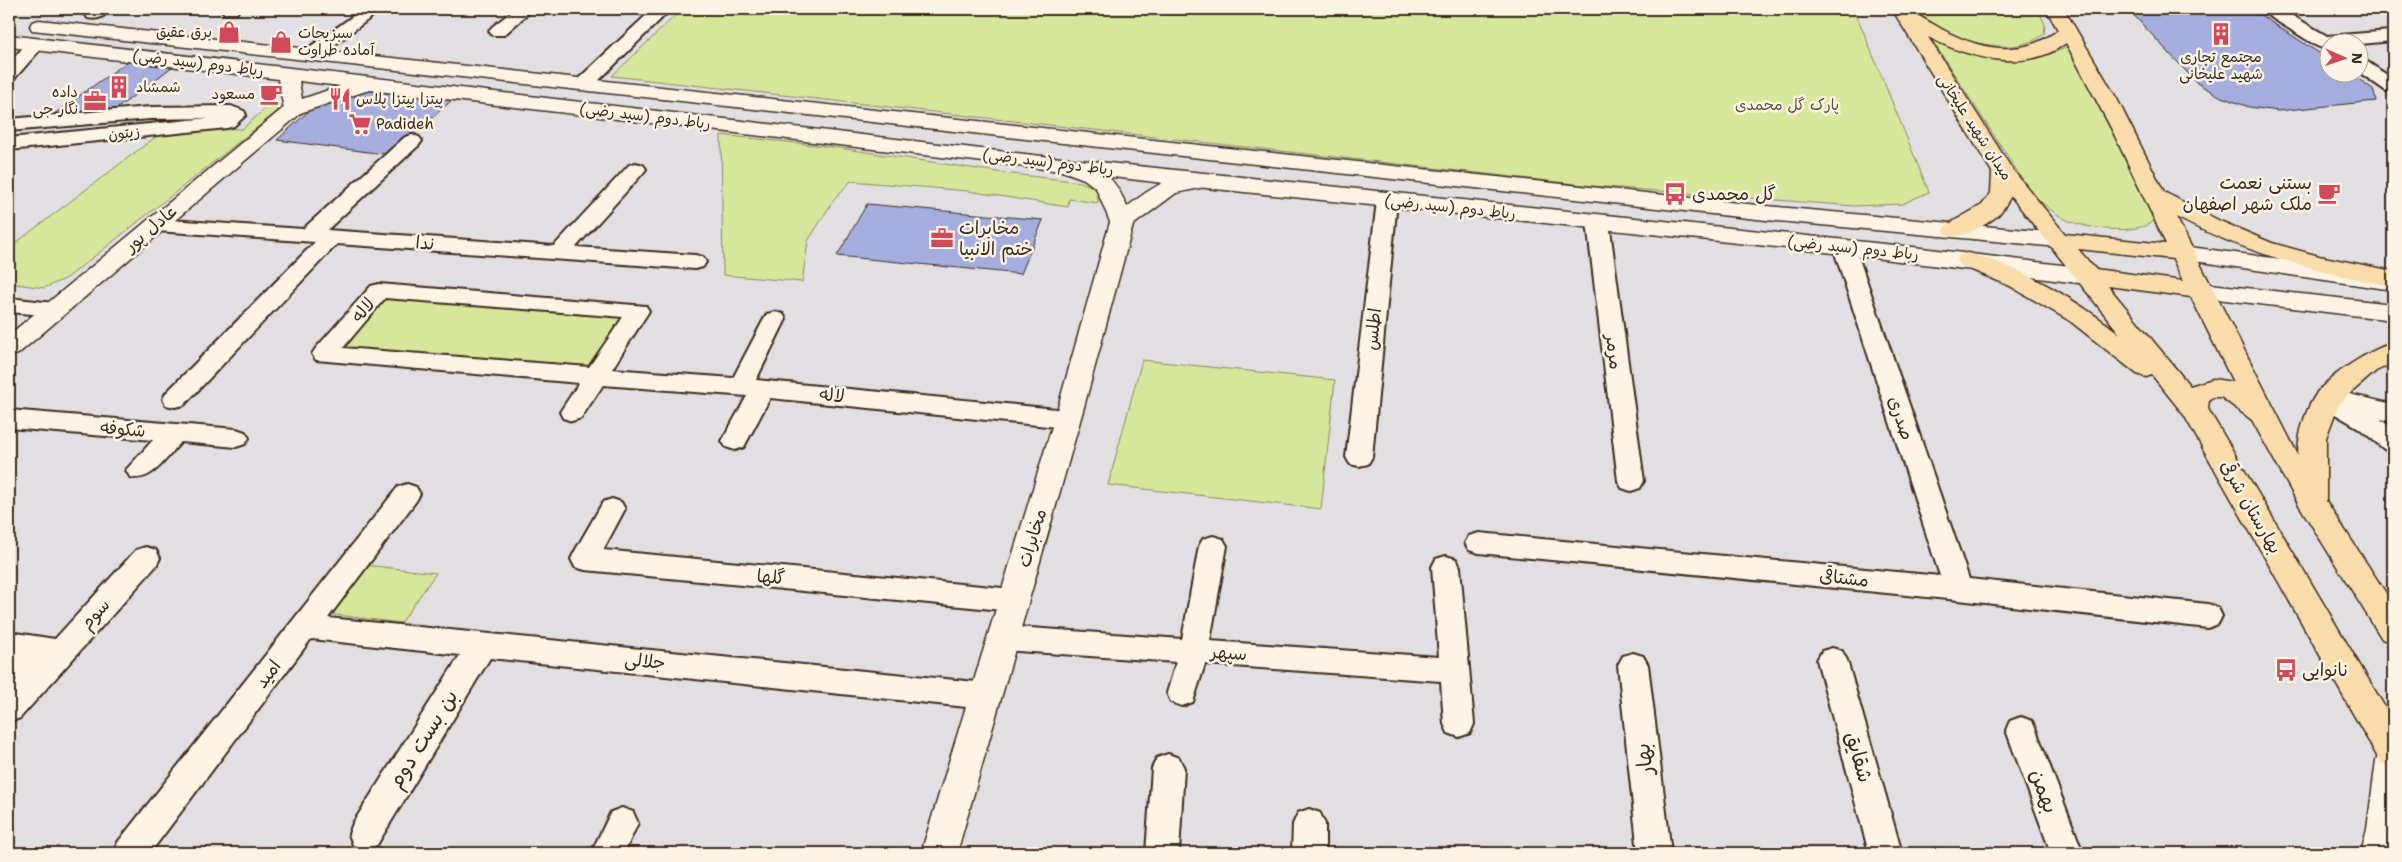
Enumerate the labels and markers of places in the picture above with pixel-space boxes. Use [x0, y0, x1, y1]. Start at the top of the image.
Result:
shop icon: برق عقیق [216, 19, 242, 45]
building icon: مجتمع تجاری شهید علیخانی [2208, 21, 2234, 47]
place label: برق عقیق [156, 22, 212, 42]
place label: سبزیجات آماده طراوت [298, 23, 375, 60]
shop icon: سبزیجات آماده طراوت [268, 29, 294, 55]
place label: مجتمع تجاری شهید علیخانی [2179, 47, 2263, 84]
building icon: شمشاد [106, 74, 132, 100]
place label: شمشاد [136, 77, 181, 97]
cafe icon: مسعود [258, 81, 284, 107]
place label: داده نگار جی [33, 82, 78, 119]
place label: مسعود [212, 84, 255, 104]
restaurant icon: پیتزا پیتزا پلاس [327, 86, 353, 112]
office icon: داده نگار جی [82, 88, 108, 114]
place label: پیتزا پیتزا پلاس [356, 89, 443, 109]
supermarket icon: Padideh [347, 111, 373, 137]
place label: Padideh [376, 114, 434, 134]
place label: بستنی نعمت ملک شهر اصفهان [2183, 171, 2312, 216]
cafe icon: بستنی نعمت ملک شهر اصفهان [2316, 180, 2342, 206]
bus stop icon: گل محمدی [1662, 181, 1688, 207]
place label: گل محمدی [1692, 182, 1776, 206]
place label: مخابرات ختم الانبیا [959, 216, 1033, 263]
office icon: مخابرات ختم الانبیا [929, 225, 955, 251]
bus stop icon: نانوایی [2273, 657, 2299, 683]
place label: نانوایی [2302, 658, 2349, 682]

